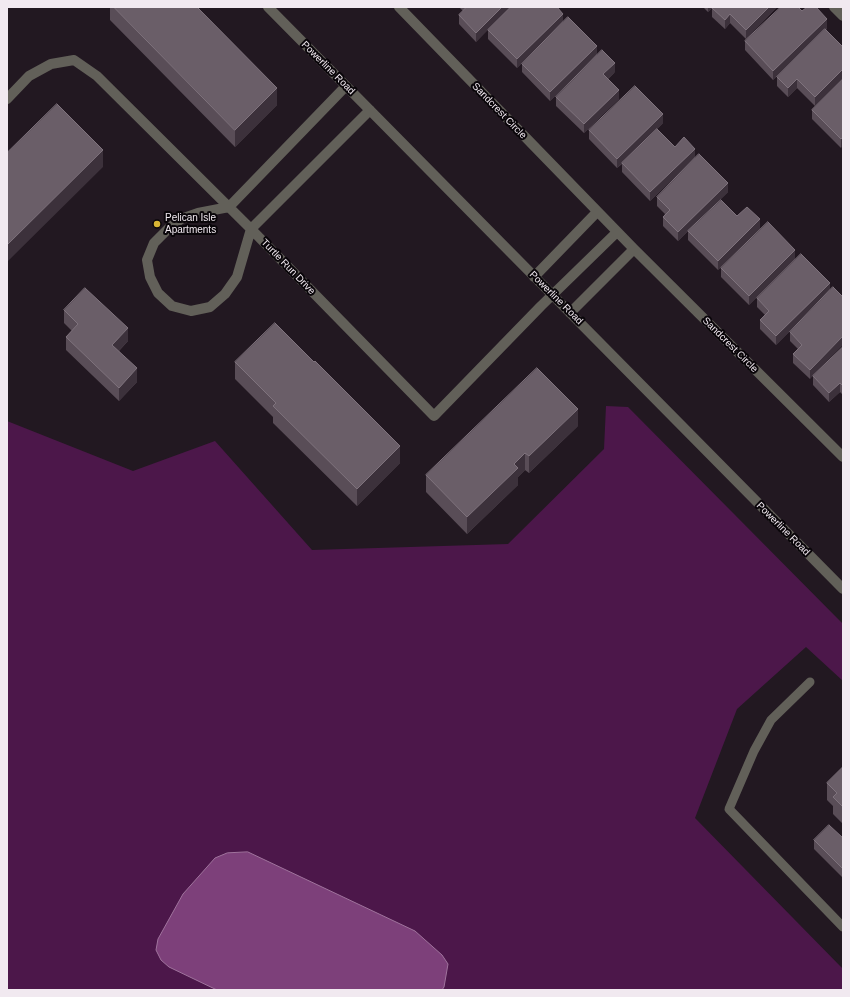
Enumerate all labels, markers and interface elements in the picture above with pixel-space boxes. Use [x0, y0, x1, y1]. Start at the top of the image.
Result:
street label: Powerline Road [299, 39, 357, 97]
street label: Sandcrest Circle [469, 80, 529, 142]
place label: Pelican Isle Apartments [165, 212, 216, 236]
marker: Pelican Isle Apartments [152, 219, 162, 229]
street label: Turtle Run Drive [259, 237, 317, 297]
street label: Powerline Road [527, 269, 585, 327]
street label: Sandcrest Circle [700, 315, 760, 375]
street label: Powerline Road [754, 500, 812, 558]

